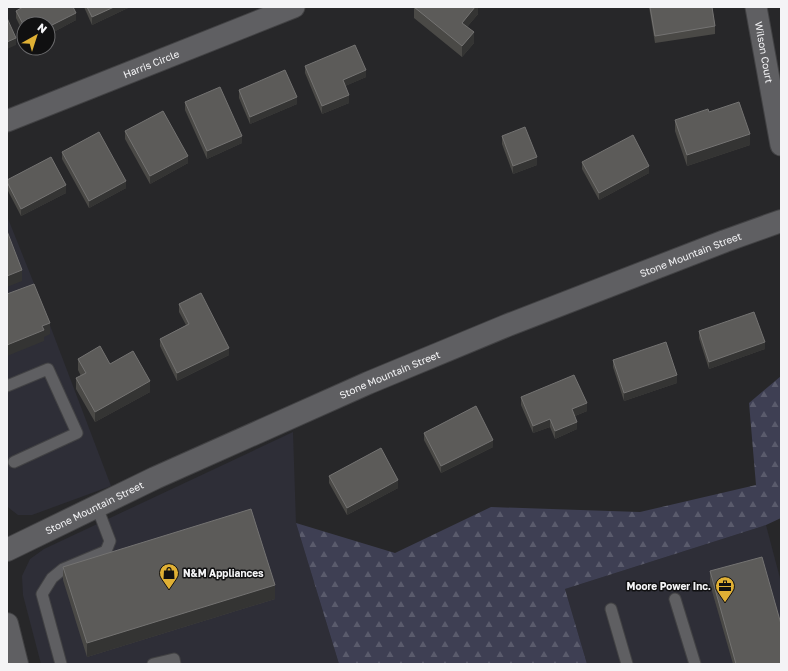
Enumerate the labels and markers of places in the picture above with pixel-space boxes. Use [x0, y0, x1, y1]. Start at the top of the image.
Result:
shop icon: N&M Appliances [158, 562, 180, 590]
place label: N&M Appliances [183, 567, 264, 579]
office icon: Moore Power Inc. [714, 575, 736, 603]
place label: Moore Power Inc. [627, 580, 711, 592]

